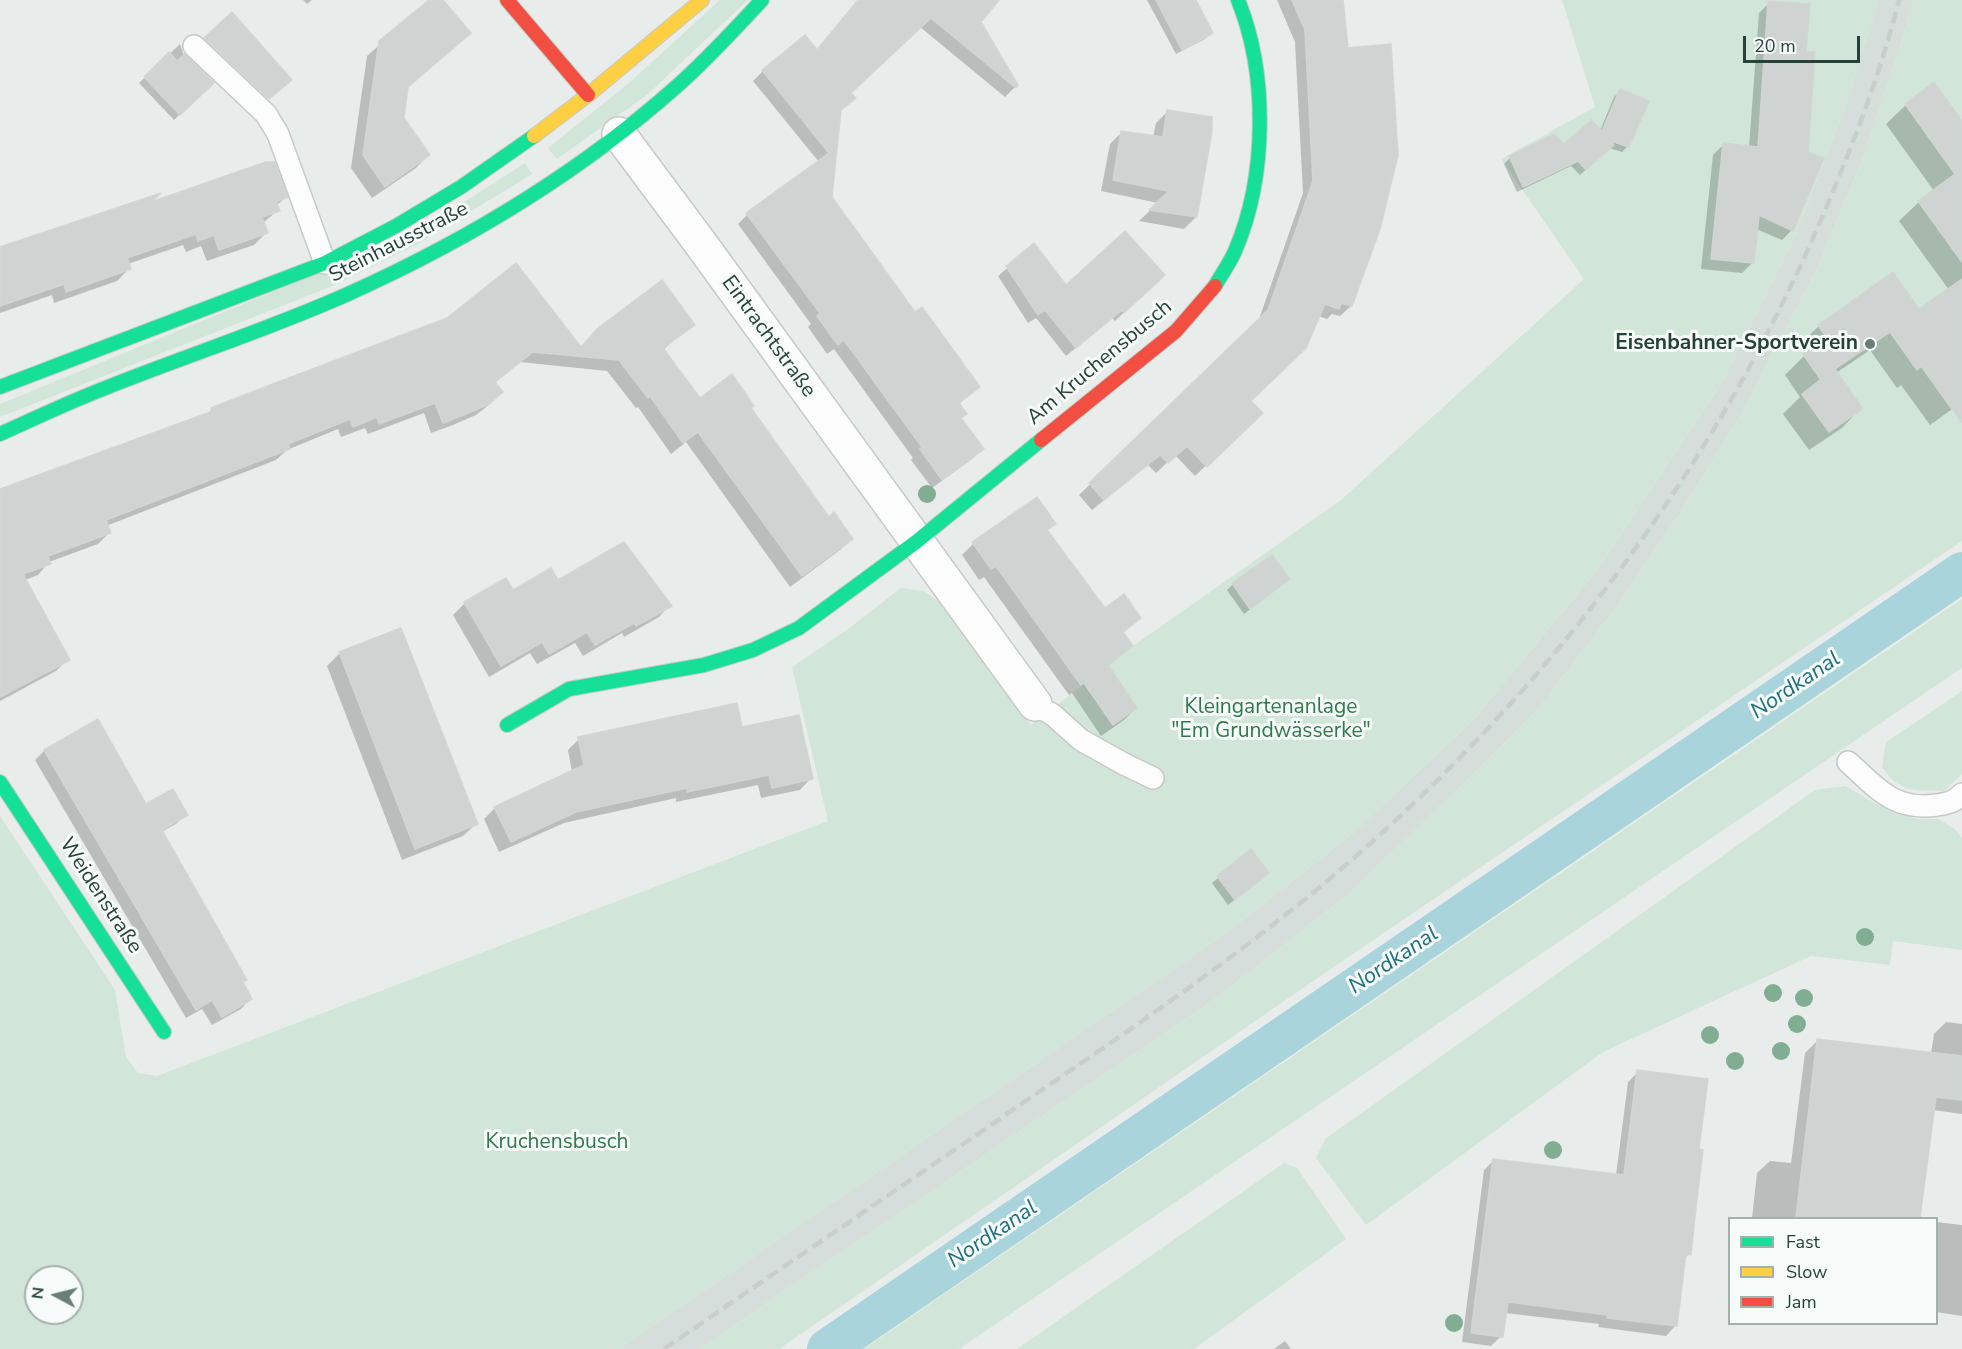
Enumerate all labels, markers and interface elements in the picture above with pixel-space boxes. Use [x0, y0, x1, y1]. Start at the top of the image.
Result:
scale bar [1746, 24, 1863, 62]
text: 20 m [1754, 34, 1796, 58]
street label: Steinhausstraße [325, 197, 473, 289]
street label: Eintrachtstraße [716, 271, 820, 403]
street label: Am Kruchensbusch [1022, 295, 1178, 431]
place label: Eisenbahner-Sportverein [1615, 331, 1858, 357]
marker: Eisenbahner-Sportverein [1863, 337, 1877, 351]
water label: Nordkanal [1746, 646, 1846, 726]
park label: Kleingartenanlage "Em Grundwässerke" [1171, 695, 1371, 745]
street label: Weidenstraße [53, 833, 147, 959]
water label: Nordkanal [1344, 921, 1444, 1001]
park label: Kruchensbusch [485, 1130, 629, 1156]
water label: Nordkanal [943, 1195, 1043, 1275]
legend [1728, 1217, 1938, 1325]
text: Fast [1786, 1230, 1820, 1254]
text: Slow [1786, 1260, 1827, 1284]
north arrow [24, 1265, 84, 1325]
text: N [26, 1286, 50, 1300]
text: Jam [1786, 1290, 1817, 1314]

